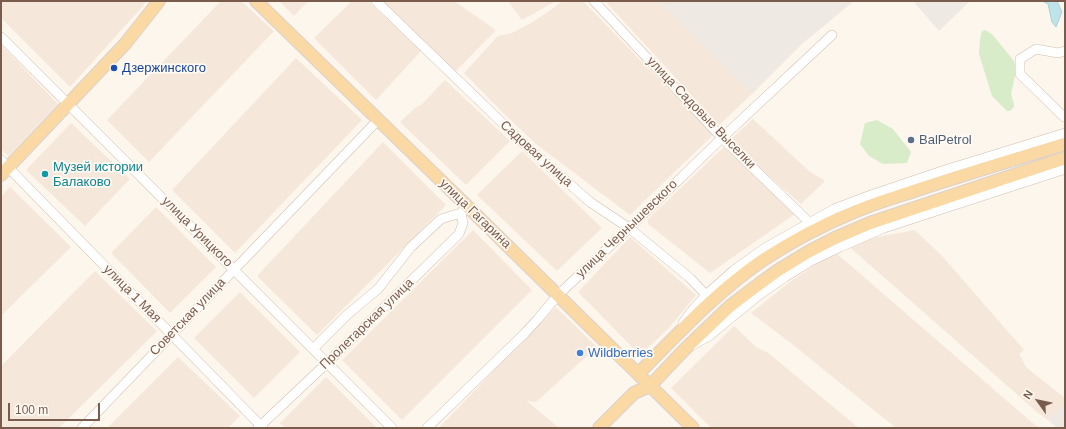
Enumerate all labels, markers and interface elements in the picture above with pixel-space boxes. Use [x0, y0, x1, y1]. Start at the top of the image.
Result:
street label: улица Садовые Выселки [643, 54, 759, 172]
place label: Дзержинского [122, 60, 206, 76]
marker: Дзержинского [109, 63, 119, 73]
street label: Садовая улица [497, 117, 575, 191]
place label: BalPetrol [919, 132, 972, 148]
marker: BalPetrol [906, 135, 916, 145]
place label: Музей истории Балаково [53, 159, 143, 190]
marker: Музей истории Балаково [40, 169, 50, 179]
street label: улица Гагарина [436, 176, 514, 252]
street label: улица Чернышевского [573, 177, 681, 281]
street label: улица Урицкого [158, 193, 236, 271]
street label: улица 1 Мая [100, 262, 164, 326]
street label: Советская улица [147, 275, 229, 359]
street label: Пролетарская улица [317, 275, 417, 373]
place label: Wildberries [588, 345, 653, 361]
marker: Wildberries [575, 348, 585, 358]
north arrow [1018, 381, 1058, 421]
text: N [1021, 388, 1035, 401]
scale bar [10, 395, 102, 421]
text: 100 m [15, 403, 48, 417]

